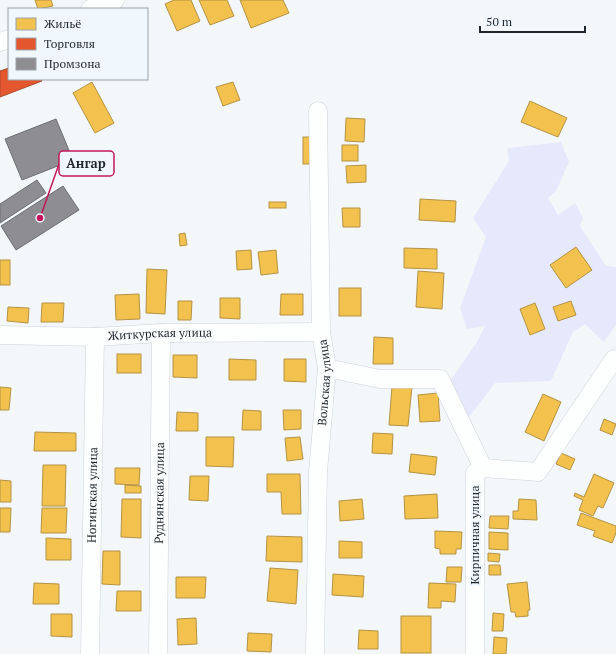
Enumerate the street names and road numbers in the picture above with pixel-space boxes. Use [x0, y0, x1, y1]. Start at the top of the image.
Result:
street label: Житкурская улица [107, 325, 212, 343]
street label: Вольская улица [314, 338, 334, 426]
street label: Руднянская улица [151, 442, 167, 544]
street label: Ногинская улица [84, 447, 100, 543]
street label: Кирпичная улица [467, 485, 482, 585]

